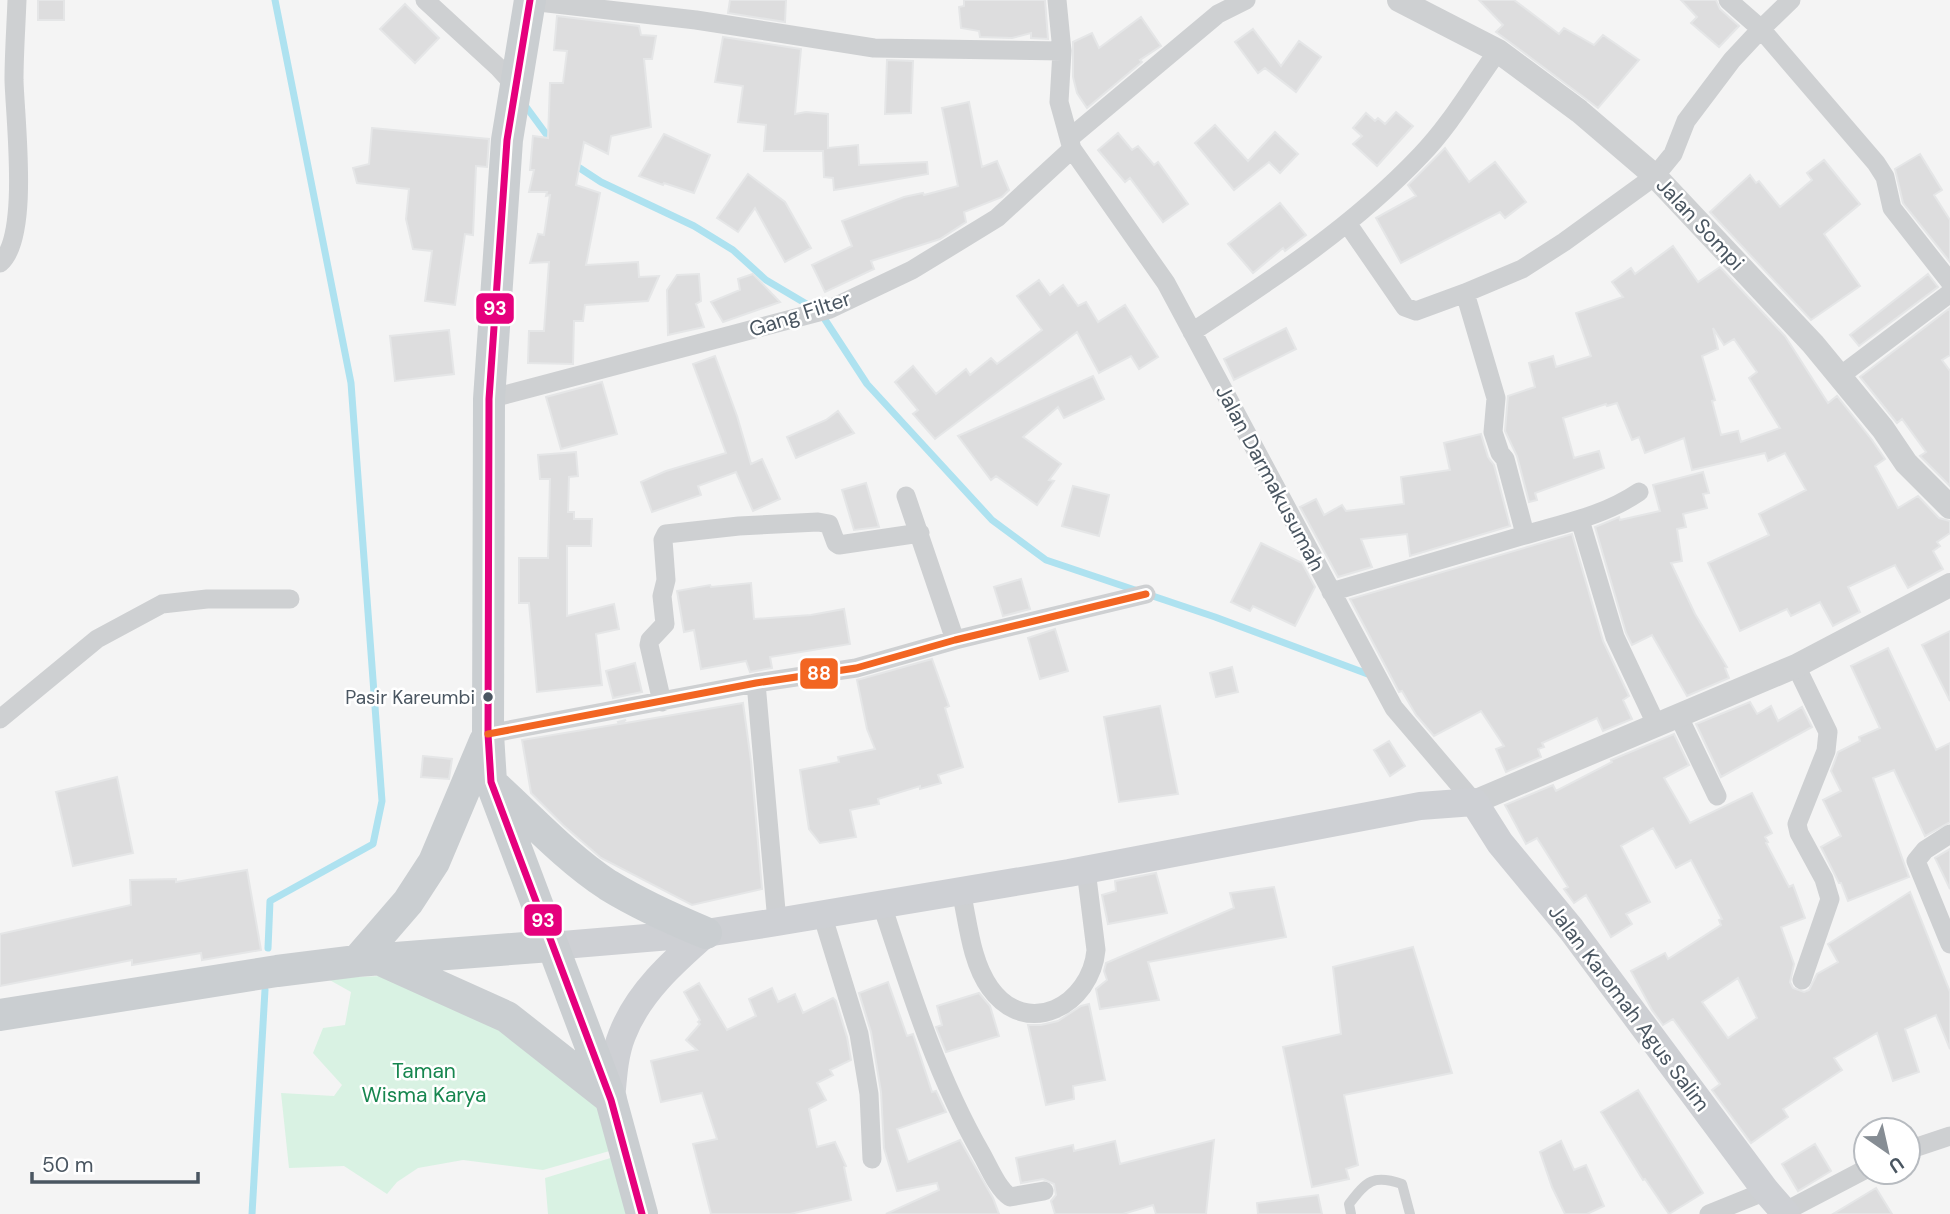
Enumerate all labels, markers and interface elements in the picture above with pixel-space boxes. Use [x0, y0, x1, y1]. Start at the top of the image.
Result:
street label: Jalan Sompi [1650, 172, 1750, 276]
street label: Gang Filter [746, 284, 855, 344]
line badge: 93 [475, 292, 515, 325]
text: 93 [483, 296, 507, 321]
street label: Jalan Darmakusumah [1209, 380, 1331, 576]
line badge: 88 [799, 657, 839, 690]
text: 88 [807, 661, 831, 686]
place label: Pasir Kareumbi [345, 685, 475, 710]
marker: Pasir Kareumbi [481, 690, 495, 704]
street label: Jalan Karomah Agus Salim [1542, 899, 1716, 1117]
line badge: 93 [523, 903, 563, 937]
text: 93 [531, 908, 555, 933]
park label: Taman Wisma Karya [361, 1057, 487, 1109]
north arrow [1852, 1116, 1922, 1186]
scale bar [32, 1140, 198, 1184]
text: 50 m [42, 1151, 93, 1179]
text: U [1884, 1151, 1909, 1179]

